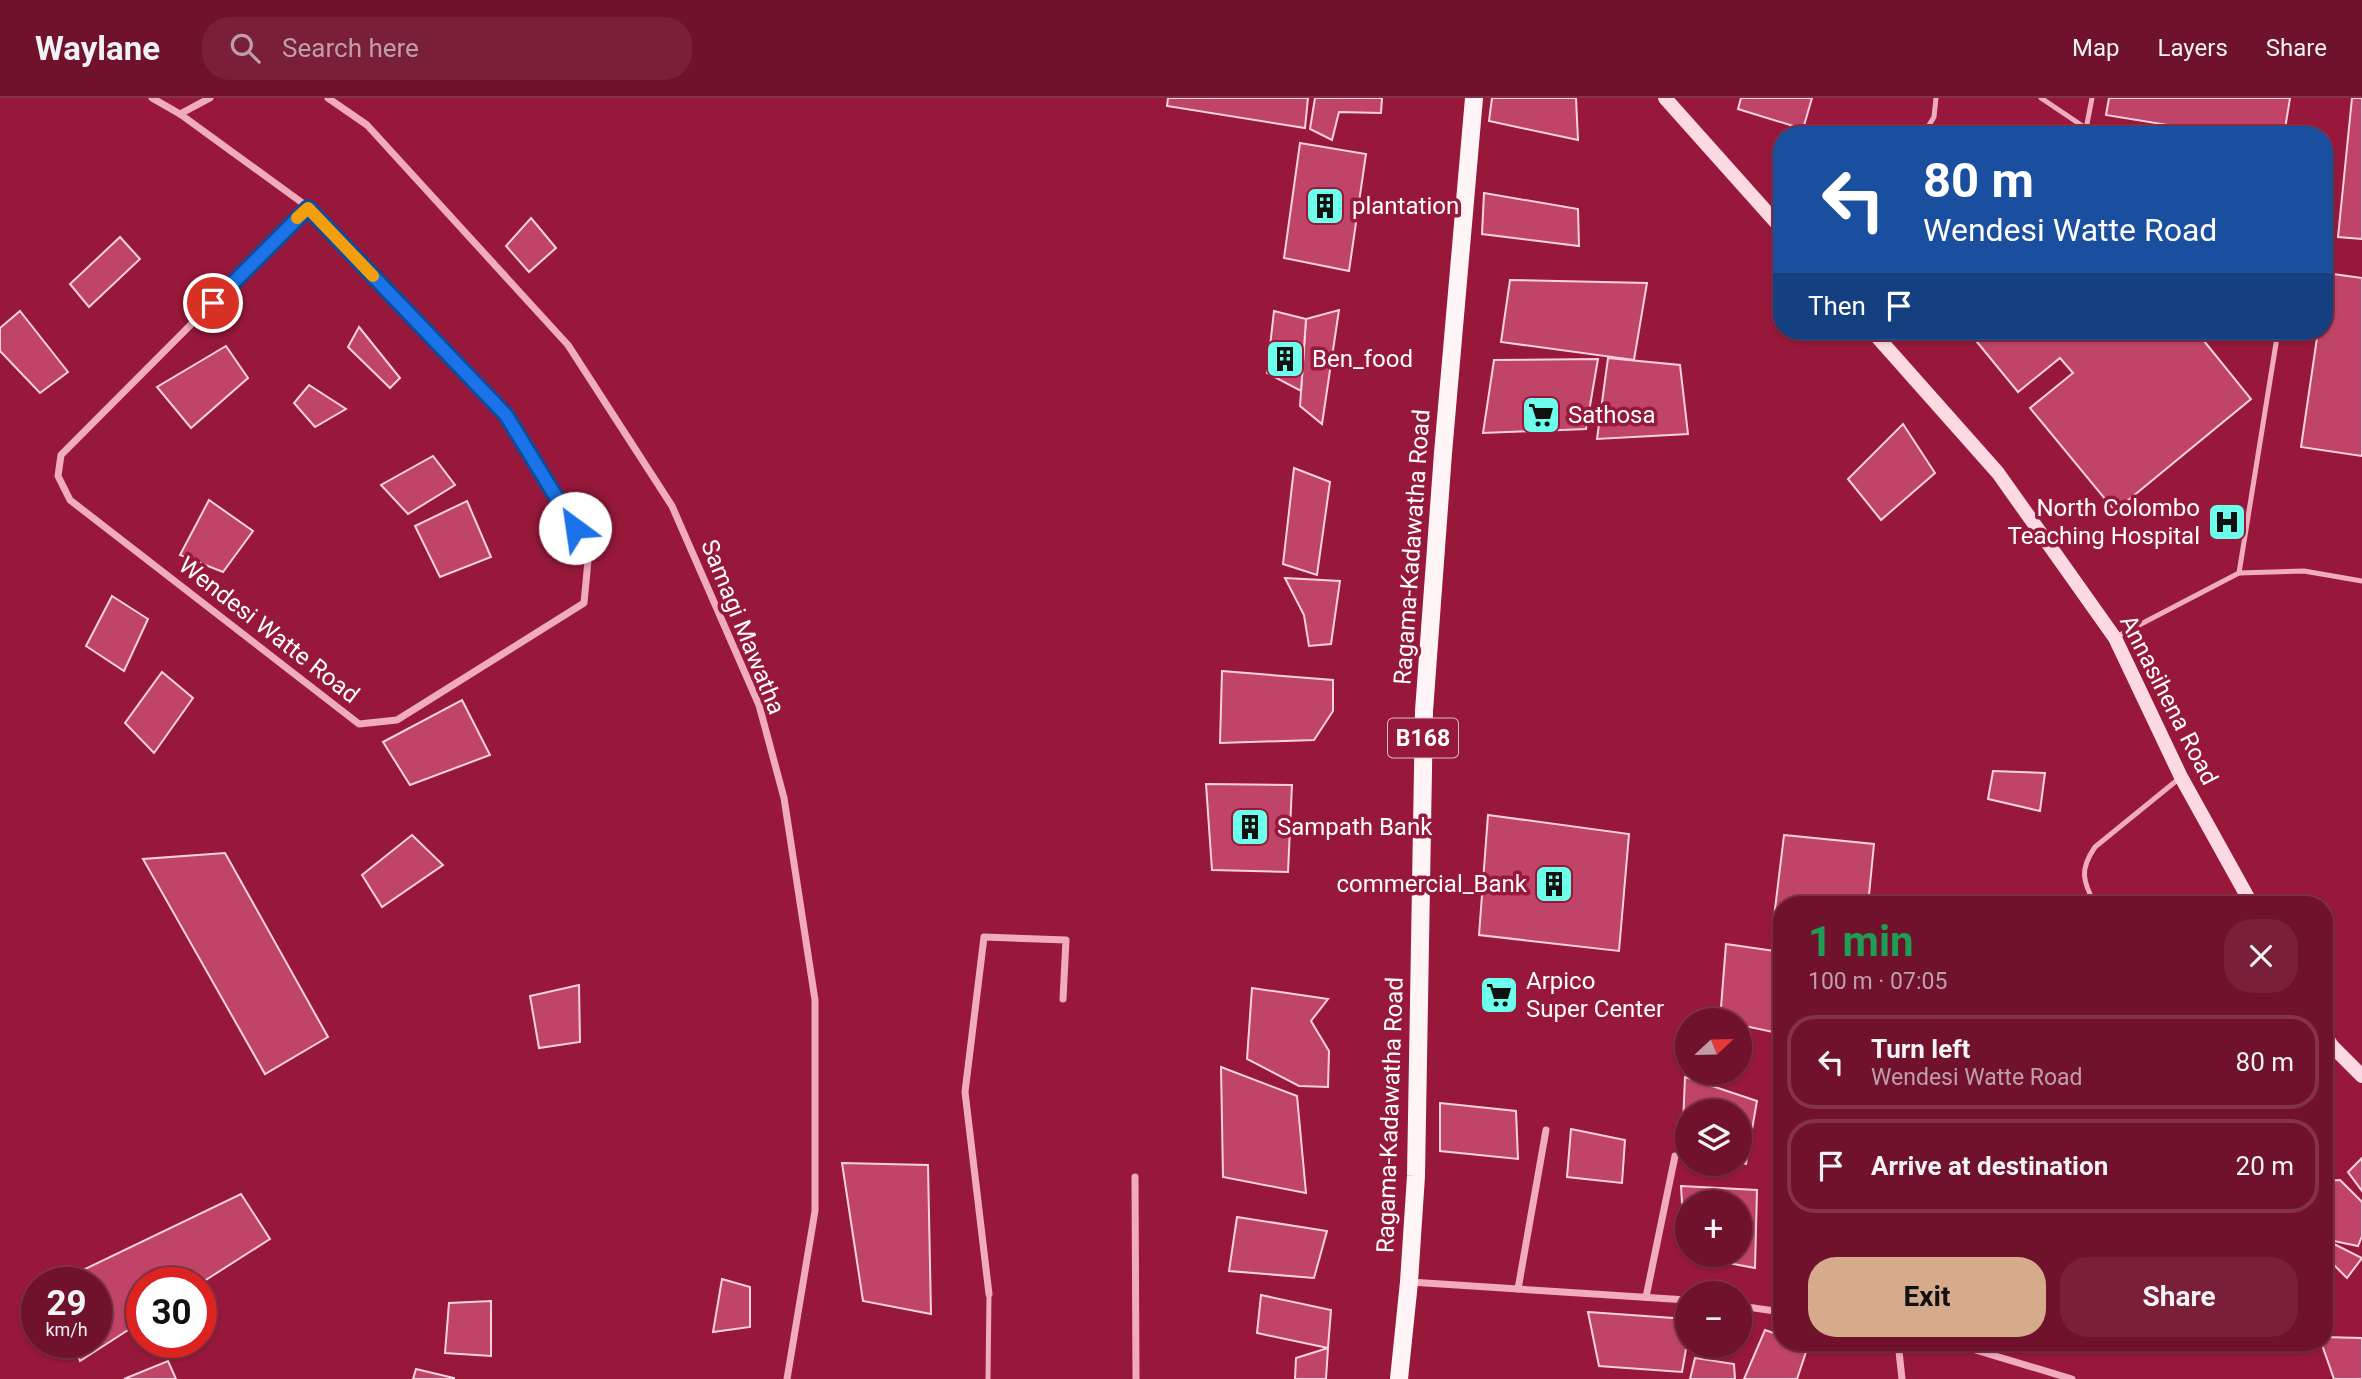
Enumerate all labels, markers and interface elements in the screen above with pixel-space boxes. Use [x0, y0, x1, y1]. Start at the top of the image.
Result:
search box [202, 17, 692, 80]
text: Waylane [35, 29, 160, 68]
icon: search [226, 29, 264, 67]
text: Search here [282, 33, 419, 63]
text: Map [2072, 34, 2120, 62]
text: Layers [2158, 34, 2228, 62]
text: Share [2266, 34, 2327, 62]
text: 80 m [1923, 152, 2034, 209]
icon: left [1808, 154, 1899, 245]
building icon: plantation [1304, 185, 1346, 227]
place label: plantation [1352, 192, 1459, 220]
text: Wendesi Watte Road [1923, 211, 2217, 249]
pin [183, 273, 243, 333]
icon: arrive [194, 284, 232, 322]
icon: arrive [1880, 287, 1918, 325]
text: Then [1808, 291, 1866, 321]
building icon: Ben_food [1264, 338, 1306, 380]
place label: Ben_food [1312, 345, 1413, 373]
supermarket icon: Sathosa [1520, 394, 1562, 436]
place label: Sathosa [1568, 401, 1656, 429]
street label: Ragama-Kadawatha Road [1388, 408, 1436, 686]
position arrow [538, 491, 612, 565]
place label: North Colombo Teaching Hospital [2008, 494, 2200, 550]
hospital icon: North Colombo Teaching Hospital [2206, 501, 2248, 543]
street label: Samagi Mawatha [695, 536, 791, 718]
street label: Wendesi Watte Road [173, 551, 365, 709]
street label: Annasihena Road [2114, 610, 2224, 790]
road number: B168 [1388, 718, 1458, 758]
building icon: Sampath Bank [1229, 806, 1271, 848]
place label: Sampath Bank [1277, 813, 1433, 841]
building icon: commercial_Bank [1533, 863, 1575, 905]
place label: commercial_Bank [1336, 870, 1528, 898]
text: 1 min [1808, 917, 1914, 966]
button: close [2224, 919, 2298, 993]
place label: Arpico Super Center [1526, 967, 1664, 1023]
text: 100 m · 07:05 [1808, 968, 1947, 995]
supermarket icon: Arpico Super Center [1478, 974, 1520, 1016]
street label: Ragama-Kadawatha Road [1371, 977, 1409, 1253]
north arrow [1675, 1008, 1752, 1085]
map controls [1675, 1008, 1752, 1358]
text: Turn left [1871, 1034, 1970, 1064]
icon: left [1812, 1043, 1850, 1081]
text: 80 m [2236, 1047, 2294, 1077]
text: Wendesi Watte Road [1871, 1064, 2083, 1091]
button: layers [1675, 1099, 1752, 1176]
icon: arrive [1812, 1147, 1850, 1185]
text: Arrive at destination [1871, 1151, 2108, 1181]
text: 20 m [2236, 1151, 2294, 1181]
button: + [1675, 1190, 1752, 1267]
button: Exit [1808, 1257, 2046, 1337]
button: Share [2060, 1257, 2298, 1337]
speed limit sign: 30 [126, 1267, 217, 1358]
button: − [1675, 1281, 1752, 1358]
text: 29 [46, 1283, 87, 1324]
text: km/h [45, 1319, 88, 1340]

